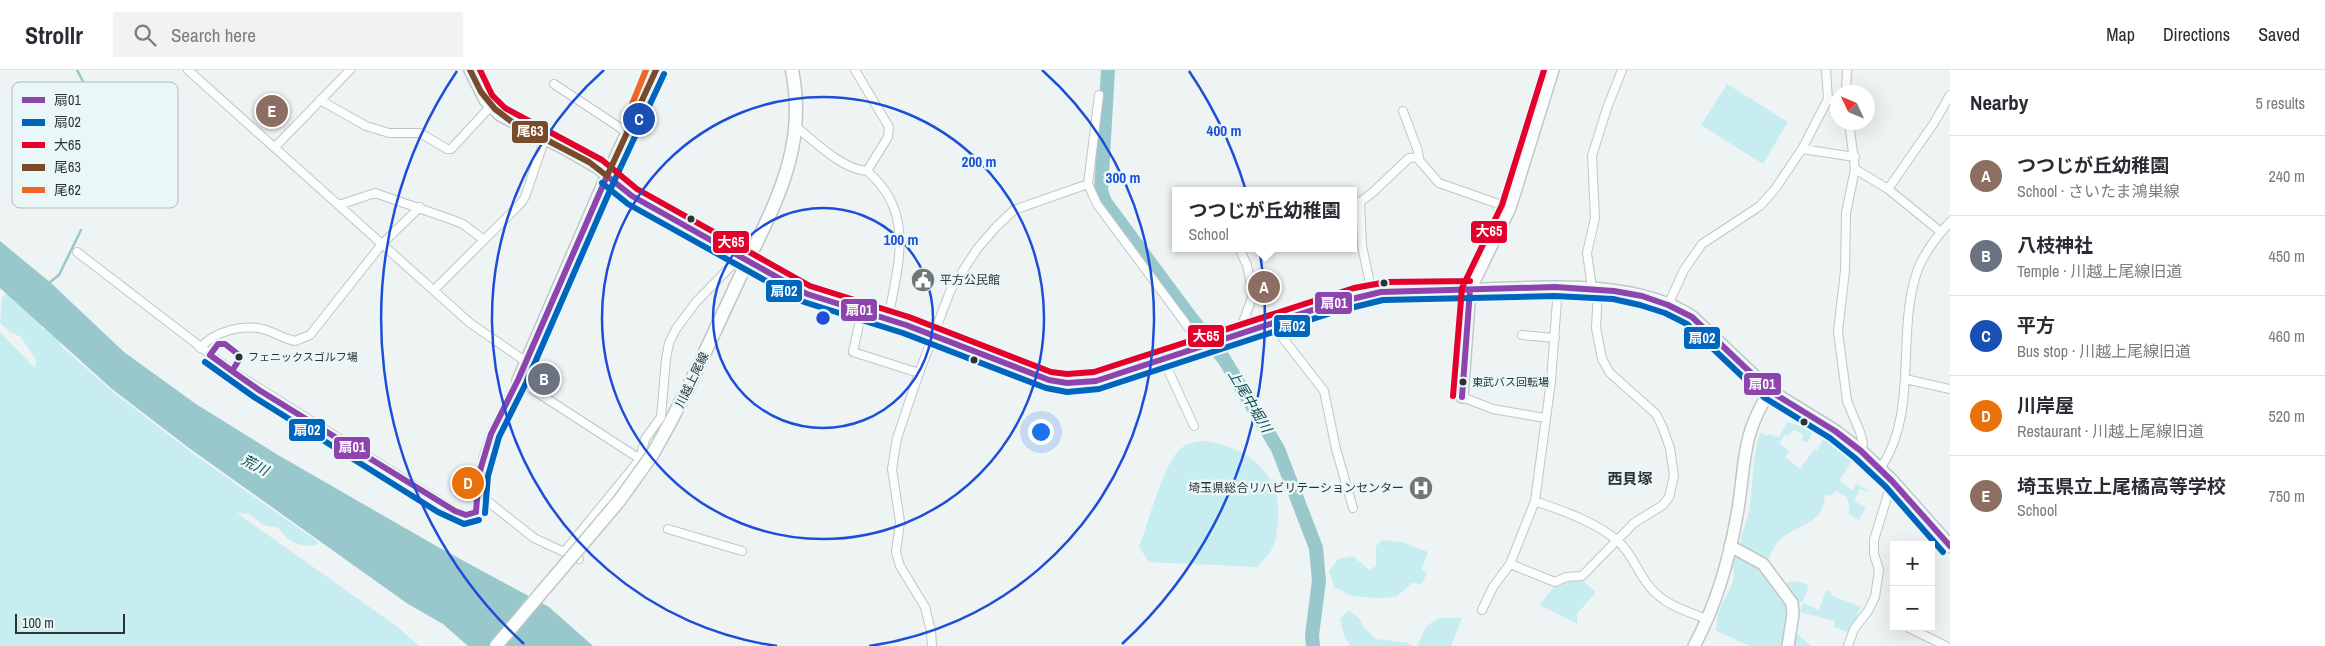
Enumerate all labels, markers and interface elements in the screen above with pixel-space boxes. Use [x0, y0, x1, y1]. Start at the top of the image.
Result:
search box [113, 12, 463, 57]
text: Strollr [25, 19, 83, 51]
icon: search [131, 21, 159, 49]
text: Search here [171, 22, 256, 48]
text: Map [2106, 22, 2135, 47]
text: Directions [2163, 22, 2230, 47]
text: Saved [2258, 22, 2300, 47]
legend [12, 82, 178, 208]
north arrow [1830, 85, 1875, 130]
text: Nearby [1970, 88, 2028, 117]
text: 扇01 [54, 91, 81, 109]
pin: E [256, 92, 288, 130]
text: 5 results [2255, 92, 2305, 114]
pin: C [623, 100, 655, 138]
text: 扇02 [54, 113, 81, 131]
line badge: 尾63 [511, 120, 549, 144]
text: 400 m [1207, 120, 1241, 141]
text: 尾63 [517, 122, 543, 140]
text: 大65 [54, 136, 81, 154]
text: 200 m [962, 151, 996, 172]
text: つつじが丘幼稚園 [2017, 152, 2169, 178]
text: 尾63 [54, 158, 81, 176]
text: A [1981, 165, 1991, 187]
text: 240 m [2269, 165, 2305, 187]
text: 300 m [1106, 167, 1140, 188]
text: School · さいたま鴻巣線 [2017, 180, 2180, 202]
text: 尾62 [54, 181, 81, 199]
popup [1172, 187, 1357, 252]
text: つつじが丘幼稚園 [1188, 197, 1341, 223]
unlabelled marker [686, 214, 696, 224]
line badge: 大65 [1470, 220, 1508, 244]
text: 大65 [1476, 222, 1503, 240]
text: School [1188, 223, 1229, 245]
text: 100 m [884, 229, 918, 250]
line badge: 大65 [712, 230, 750, 254]
text: 八枝神社 [2017, 232, 2093, 258]
text: 大65 [718, 233, 745, 251]
text: B [1981, 245, 1991, 267]
text: 450 m [2269, 245, 2305, 267]
text: Temple · 川越上尾線旧道 [2017, 260, 2182, 282]
public building icon: 平方公民館 [910, 267, 936, 293]
pin: A [1248, 268, 1280, 306]
place label: 平方公民館 [940, 272, 1000, 288]
unlabelled marker [1379, 278, 1389, 288]
line badge: 扇02 [765, 279, 803, 303]
text: 扇02 [771, 282, 797, 300]
line badge: 扇01 [1314, 291, 1353, 315]
text: 扇01 [1321, 294, 1348, 312]
line badge: 扇01 [840, 298, 878, 322]
text: 扇01 [846, 301, 873, 319]
centre of rings [814, 309, 832, 327]
text: 平方 [2017, 312, 2055, 338]
line badge: 扇02 [1273, 314, 1311, 338]
text: 扇02 [1279, 317, 1305, 335]
line badge: 大65 [1187, 324, 1225, 348]
text: C [1981, 325, 1991, 347]
text: 460 m [2269, 325, 2305, 347]
line badge: 扇02 [1683, 326, 1721, 350]
text: 大65 [1193, 327, 1220, 345]
text: 扇02 [1689, 329, 1715, 347]
text: Bus stop · 川越上尾線旧道 [2017, 340, 2191, 362]
place label: フェニックスゴルフ場 [248, 350, 358, 364]
street label: 川越上尾線 [672, 350, 712, 410]
marker: フェニックスゴルフ場 [234, 352, 244, 362]
unlabelled marker [969, 355, 979, 365]
pin: B [528, 360, 560, 398]
water label: 上尾中堀川 [1224, 366, 1277, 437]
line badge: 扇01 [1743, 372, 1782, 396]
place label: 東武バス回転場 [1472, 375, 1549, 389]
text: 扇01 [1749, 375, 1776, 393]
marker: 東武バス回転場 [1458, 377, 1468, 387]
text: 川岸屋 [2017, 392, 2074, 418]
text: D [1981, 405, 1991, 427]
text: 520 m [2269, 405, 2305, 427]
unlabelled marker [1799, 417, 1809, 427]
line badge: 扇02 [288, 418, 326, 442]
your location [1028, 419, 1054, 445]
text: Restaurant · 川越上尾線旧道 [2017, 420, 2204, 442]
text: 扇02 [294, 421, 320, 439]
line badge: 扇01 [333, 436, 371, 460]
text: 扇01 [339, 438, 366, 456]
water label: 荒川 [238, 451, 273, 480]
pin: D [452, 464, 484, 502]
district label: 西貝塚 [1607, 468, 1653, 489]
text: 埼玉県立上尾橘高等学校 [2017, 473, 2226, 499]
hospital icon: 埼玉県総合リハビリテーションセンター [1408, 475, 1434, 501]
place label: 埼玉県総合リハビリテーションセンター [1188, 480, 1404, 496]
text: E [1982, 485, 1990, 507]
text: 750 m [2269, 485, 2305, 507]
text: School [2017, 499, 2057, 521]
map controls [1890, 541, 1935, 631]
button: + [1890, 541, 1935, 586]
button: − [1890, 586, 1935, 631]
scale bar [15, 611, 125, 634]
text: 100 m [22, 614, 54, 632]

